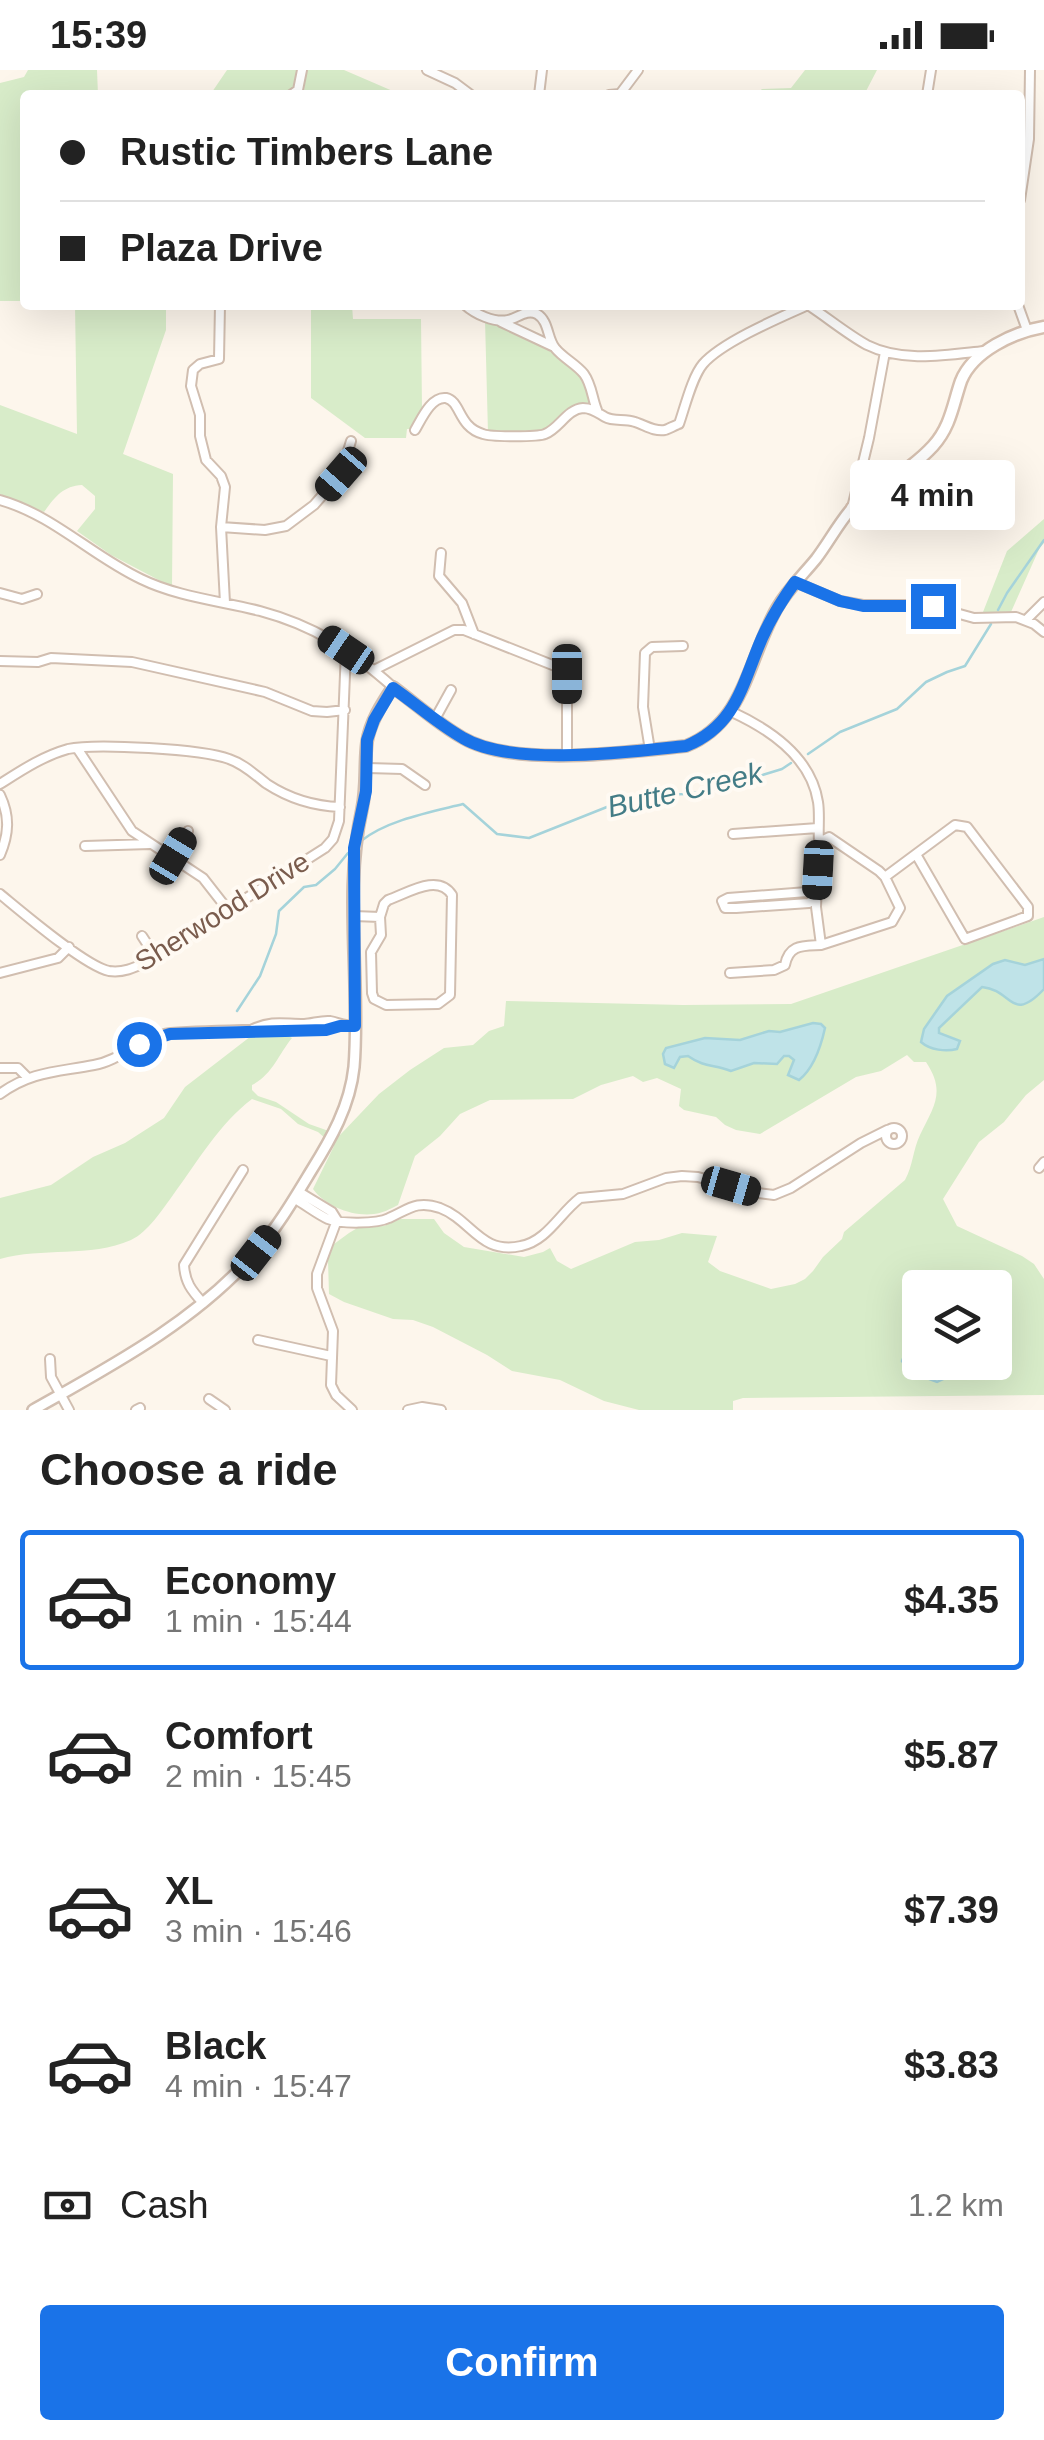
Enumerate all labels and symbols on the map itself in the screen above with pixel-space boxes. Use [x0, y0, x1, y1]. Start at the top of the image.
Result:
car [310, 442, 372, 506]
callout: 4 min [850, 461, 1016, 531]
route end [911, 584, 956, 629]
car [313, 621, 379, 679]
car [552, 644, 582, 704]
water label: Butte Creek [604, 755, 768, 823]
car [145, 823, 201, 889]
car [801, 839, 835, 901]
street label: Sherwood Drive [130, 845, 315, 977]
route start [117, 1022, 162, 1067]
car [698, 1163, 764, 1209]
car [226, 1220, 286, 1286]

